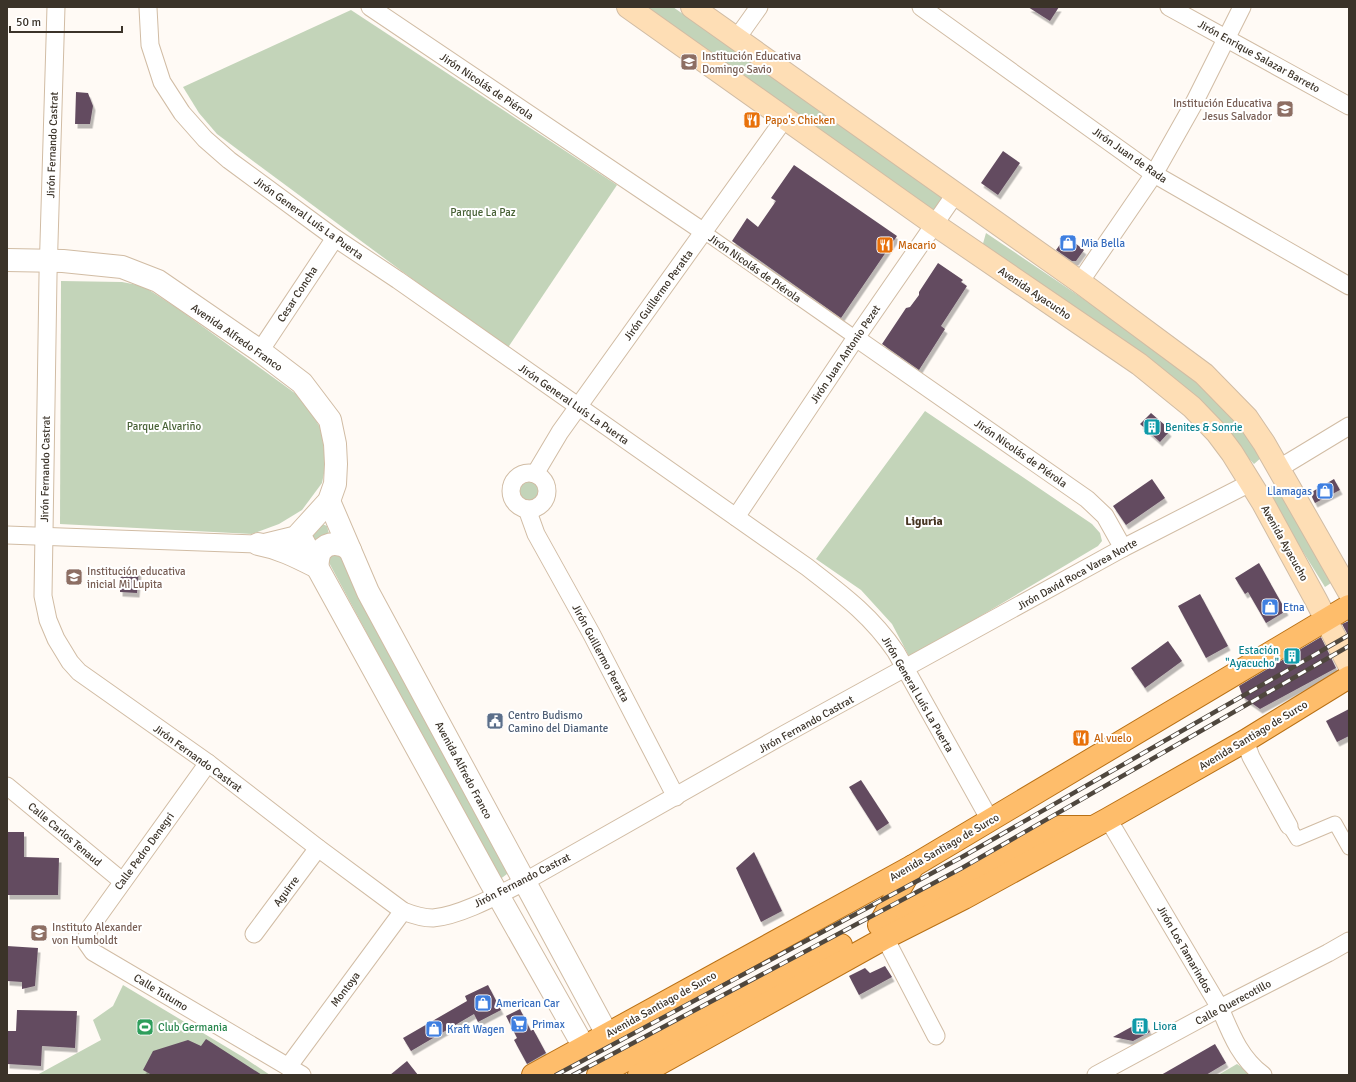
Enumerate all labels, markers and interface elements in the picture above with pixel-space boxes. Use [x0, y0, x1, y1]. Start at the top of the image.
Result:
scale bar [10, 8, 122, 34]
text: 50 m [16, 15, 41, 30]
street label: Jirón Enrique Salazar Barreto [1195, 17, 1322, 96]
street label: Jirón Nicolás de Piérola [437, 50, 536, 123]
place label: Institución Educativa Domingo Savio [702, 50, 802, 76]
school or university icon: Institución Educativa Domingo Savio [679, 52, 699, 72]
street label: Jirón Fernando Castrat [44, 91, 61, 198]
place label: Institución Educativa Jesus Salvador [1173, 97, 1272, 123]
school or university icon: Institución Educativa Jesus Salvador [1275, 99, 1295, 119]
restaurant icon: Papo's Chicken [742, 110, 762, 130]
place label: Papo's Chicken [765, 114, 835, 127]
street label: Jirón Juan de Rada [1090, 125, 1170, 186]
street label: Jirón General Luís La Puerta [252, 174, 366, 263]
park label: Parque La Paz [450, 206, 516, 219]
street label: Jirón Nicolás de Piérola [706, 232, 804, 306]
shop icon: Mia Bella [1058, 233, 1078, 253]
restaurant icon: Macario [875, 235, 895, 255]
place label: Mia Bella [1081, 237, 1125, 250]
place label: Macario [898, 239, 936, 252]
street label: Jirón Guillermo Peratta [621, 247, 696, 343]
street label: Cesar Concha [275, 264, 321, 325]
street label: Avenida Ayacucho [996, 264, 1074, 323]
street label: Avenida Alfredo Franco [189, 301, 285, 374]
street label: Jirón Juan Antonio Pezet [808, 303, 883, 406]
street label: Jirón General Luís La Puerta [516, 361, 632, 448]
street label: Jirón Fernando Castrat [38, 416, 53, 522]
street label: Jirón Nicolás de Piérola [972, 417, 1070, 491]
building icon: Benites & Sonrie [1142, 417, 1162, 437]
park label: Parque Alvariño [127, 420, 202, 433]
place label: Benites & Sonrie [1165, 421, 1242, 434]
shop icon: Llamagas [1315, 481, 1335, 501]
place label: Llamagas [1267, 485, 1312, 498]
street label: Avenida Ayacucho [1258, 503, 1311, 584]
district label: Liguria [905, 514, 943, 529]
street label: Jirón David Roca Varea Norte [1015, 536, 1140, 613]
place label: Institución educativa inicial Mi Lupita [87, 565, 186, 591]
school or university icon: Institución educativa inicial Mi Lupita [64, 567, 84, 587]
shop icon: Etna [1260, 597, 1280, 617]
place label: Etna [1283, 601, 1305, 614]
street label: Jirón Guillermo Peratta [569, 602, 632, 705]
street label: Jirón General Luís La Puerta [879, 634, 956, 755]
place label: Estación "Ayacucho" [1225, 644, 1279, 670]
building icon: Estación "Ayacucho" [1282, 646, 1302, 666]
street label: Jirón Fernando Castrat [757, 693, 856, 756]
street label: Avenida Santiago de Surco [1197, 698, 1310, 773]
place label: Centro Budismo Camino del Diamante [508, 709, 608, 735]
public building icon: Centro Budismo Camino del Diamante [485, 711, 505, 731]
street label: Avenida Alfredo Franco [432, 719, 495, 821]
street label: Jirón Fernando Castrat [151, 722, 245, 795]
restaurant icon: Al vuelo [1071, 728, 1091, 748]
place label: Al vuelo [1094, 732, 1132, 745]
street label: Calle Carlos Tenaud [25, 800, 104, 869]
street label: Calle Pedro Denegri [112, 810, 177, 893]
street label: Avenida Santiago de Surco [887, 811, 1002, 884]
street label: Jirón Fernando Castrat [472, 850, 573, 910]
street label: Aguirre [271, 873, 302, 909]
street label: Jirón Los Tamarindos [1154, 903, 1215, 995]
place label: Instituto Alexander von Humboldt [52, 921, 142, 947]
school or university icon: Instituto Alexander von Humboldt [29, 923, 49, 943]
street label: Avenida Santiago de Surco [604, 968, 719, 1040]
street label: Montoya [328, 969, 363, 1009]
street label: Calle Tutumo [131, 971, 191, 1014]
street label: Calle Querecotillo [1193, 977, 1274, 1028]
shop icon: American Car [473, 993, 493, 1013]
place label: American Car [496, 997, 560, 1010]
supermarket icon: Primax [509, 1014, 529, 1034]
building icon: Liora [1130, 1016, 1150, 1036]
sports icon: Club Germania [135, 1017, 155, 1037]
place label: Primax [532, 1018, 565, 1031]
shop icon: Kraft Wagen [424, 1019, 444, 1039]
place label: Liora [1153, 1020, 1177, 1033]
place label: Club Germania [158, 1021, 228, 1034]
place label: Kraft Wagen [447, 1023, 505, 1036]

